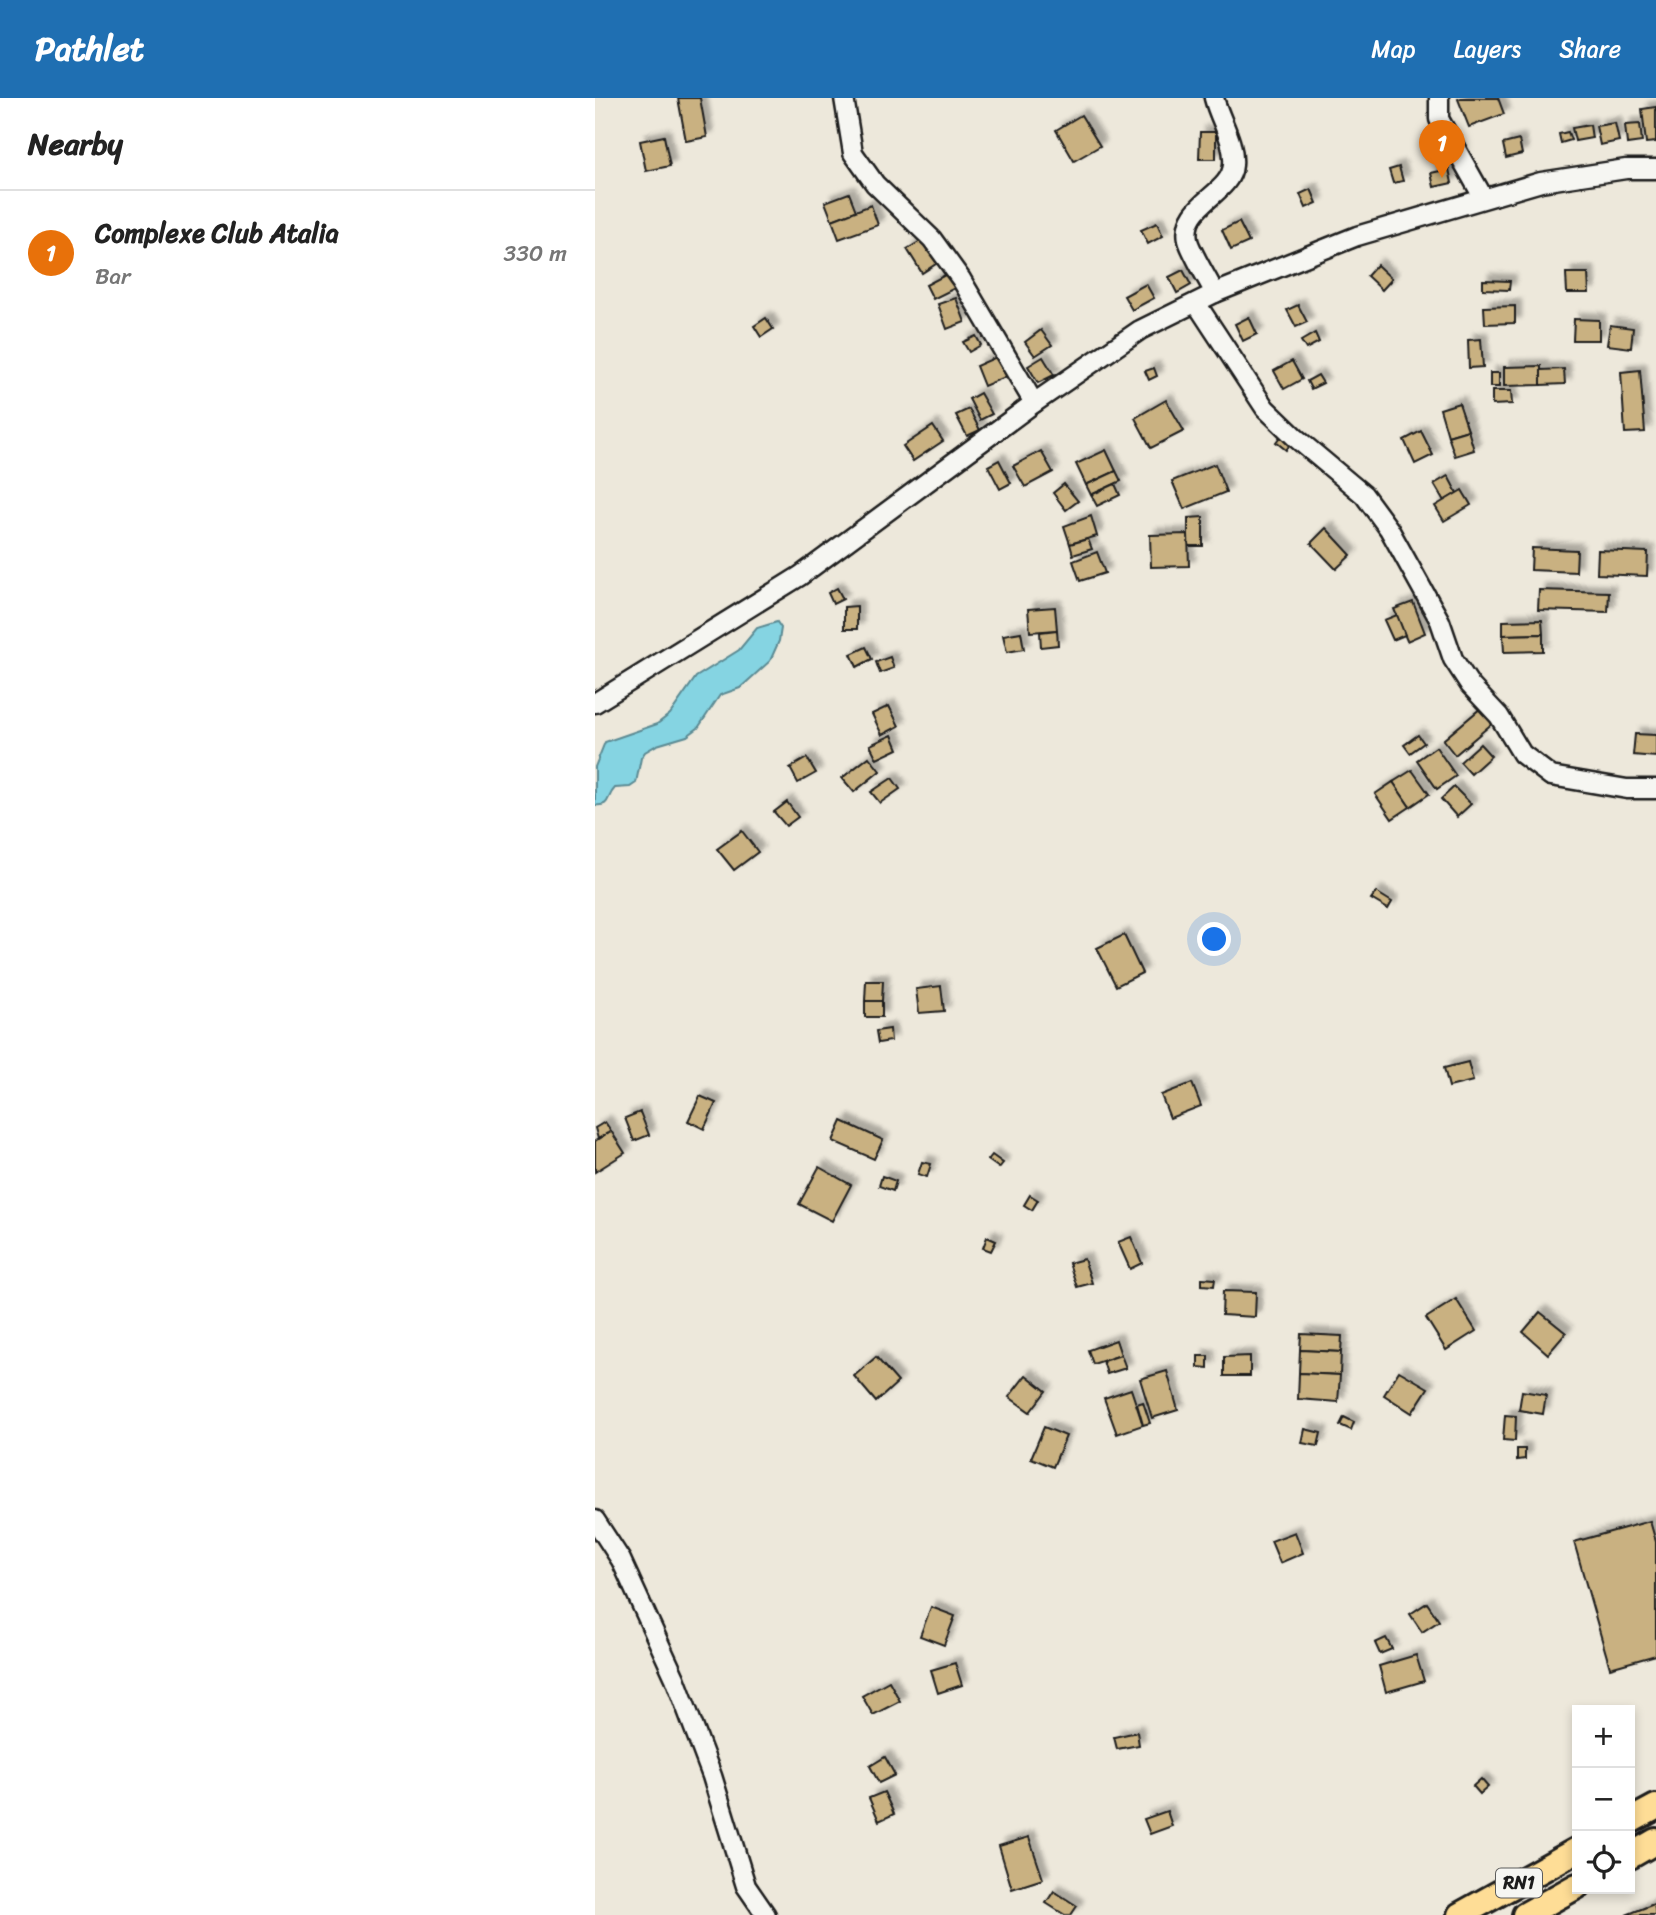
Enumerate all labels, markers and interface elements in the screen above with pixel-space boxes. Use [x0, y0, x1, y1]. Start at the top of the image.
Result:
text: Pathlet [35, 20, 144, 78]
text: Map [1371, 28, 1416, 70]
text: Layers [1454, 28, 1521, 70]
text: Share [1559, 28, 1621, 70]
text: Nearby [28, 117, 123, 171]
pin: 1 [1419, 120, 1465, 178]
text: Complexe Club Atalia [95, 210, 339, 256]
text: 1 [46, 233, 56, 274]
text: 330 m [504, 233, 567, 274]
text: Bar [95, 256, 131, 297]
your location [1197, 922, 1231, 956]
map controls [1572, 1705, 1635, 1894]
button: + [1572, 1705, 1635, 1768]
button: − [1572, 1768, 1635, 1831]
button: locate [1572, 1831, 1635, 1894]
road number: RN1 [1496, 1868, 1542, 1898]

